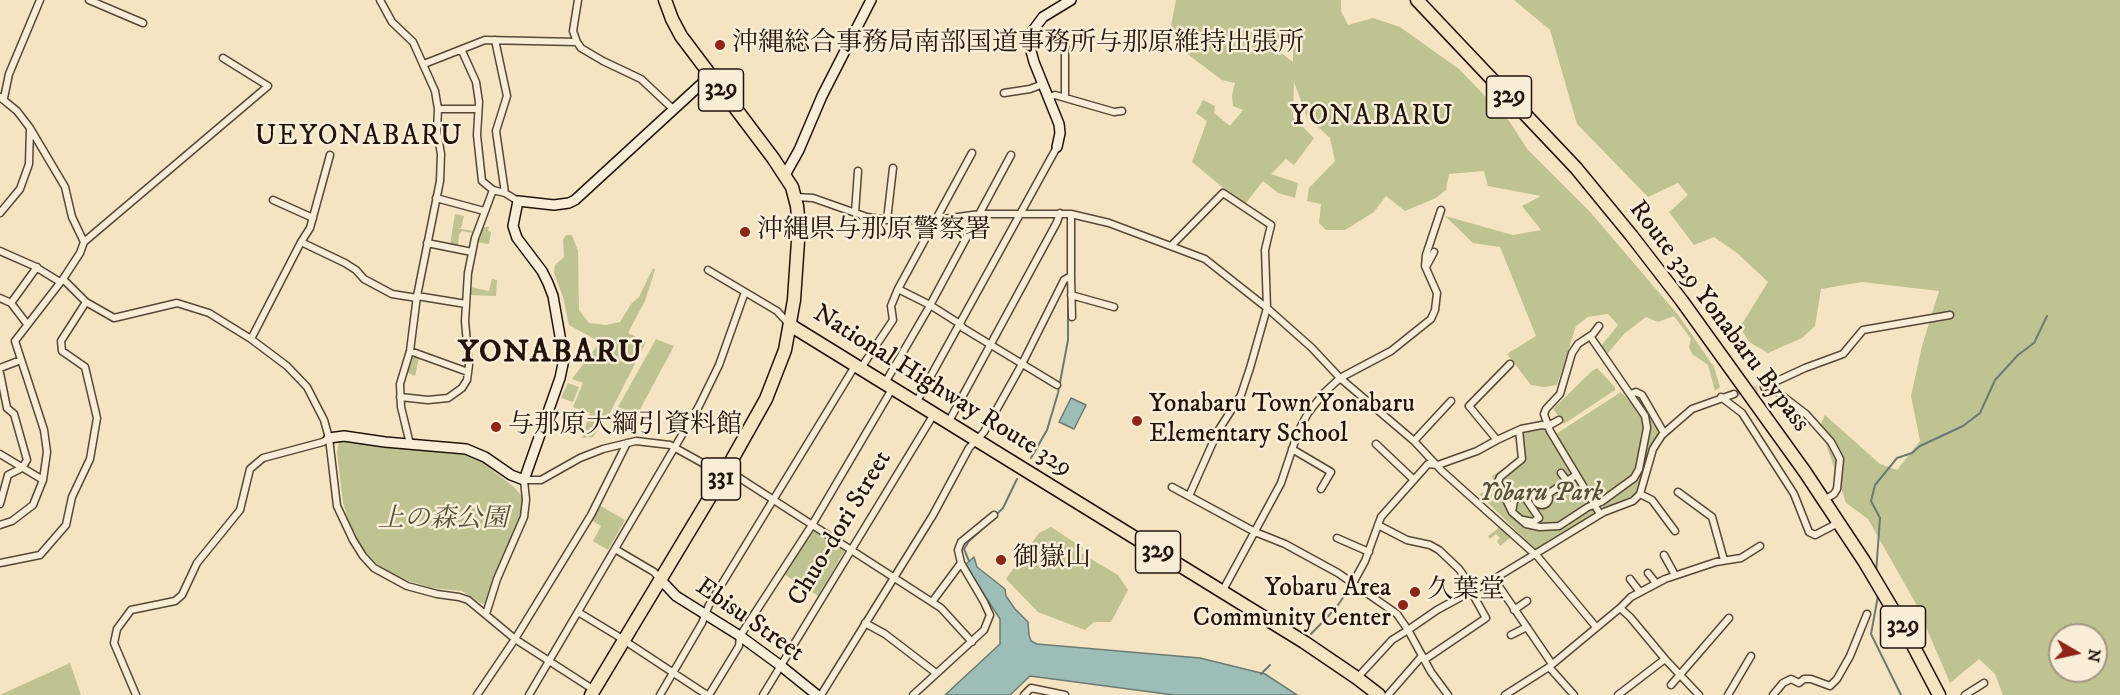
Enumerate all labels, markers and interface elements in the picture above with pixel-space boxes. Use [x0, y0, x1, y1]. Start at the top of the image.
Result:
place label: 沖縄総合事務局南部国道事務所与那原維持出張所 [732, 29, 1304, 61]
marker: 沖縄総合事務局南部国道事務所与那原維持出張所 [713, 38, 727, 52]
road number: 329 [698, 69, 744, 111]
road number: 329 [1486, 76, 1532, 118]
district label: YONABARU [1290, 101, 1454, 135]
district label: UEYONABARU [255, 121, 463, 155]
street label: Route 329 Yonabaru Bypass [1621, 195, 1815, 439]
place label: 沖縄県与那原警察署 [757, 216, 991, 248]
marker: 沖縄県与那原警察署 [738, 225, 752, 239]
street label: National Highway Route 329 [807, 299, 1077, 485]
district label: YONABARU [458, 335, 644, 373]
place label: Yonabaru Town Yonabaru Elementary School [1149, 390, 1415, 452]
place label: 与那原大綱引資料館 [508, 411, 742, 443]
marker: Yonabaru Town Yonabaru Elementary School [1130, 414, 1144, 428]
marker: 与那原大綱引資料館 [489, 420, 503, 434]
street label: Chuo-dori Street [782, 446, 900, 612]
road number: 331 [702, 458, 740, 500]
park label: Yobaru Park [1479, 479, 1603, 511]
park label: 上の森公園 [378, 505, 508, 537]
road number: 329 [1136, 531, 1180, 573]
place label: 御嶽山 [1013, 544, 1091, 576]
marker: 御嶽山 [994, 553, 1008, 567]
street label: Ebisu Street [689, 572, 809, 670]
place label: Yobaru Area Community Center [1193, 574, 1391, 636]
place label: 久葉堂 [1427, 576, 1505, 608]
marker: 久葉堂 [1408, 585, 1422, 599]
marker: Yobaru Area Community Center [1396, 598, 1410, 612]
road number: 329 [1880, 606, 1926, 648]
north arrow [2048, 623, 2108, 683]
text: N [2083, 647, 2105, 664]

